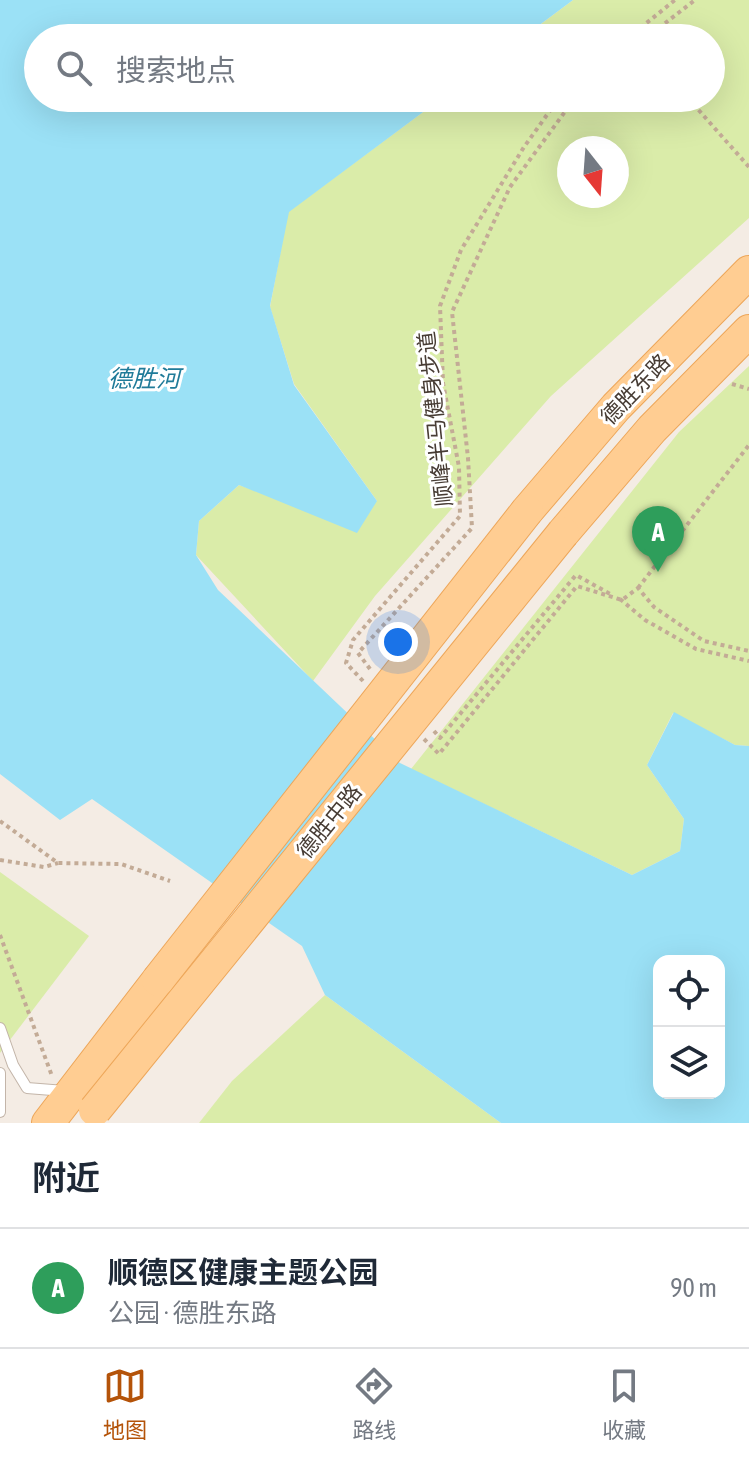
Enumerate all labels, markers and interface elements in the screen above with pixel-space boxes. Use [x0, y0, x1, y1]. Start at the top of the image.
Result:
search box [24, 24, 725, 112]
icon: search [52, 46, 96, 90]
text: 搜索地点 [116, 53, 236, 87]
north arrow [557, 136, 629, 208]
street label: 顺峰半马健身步道 [413, 330, 457, 508]
street label: 德胜东路 [595, 348, 675, 430]
water label: 德胜河 [108, 365, 184, 392]
pin: A [632, 506, 684, 572]
your location [378, 622, 418, 662]
street label: 德胜中路 [291, 779, 367, 863]
map controls [653, 955, 725, 1099]
button: locate [653, 955, 725, 1027]
button: layers [653, 1027, 725, 1099]
text: 附近 [32, 1158, 100, 1197]
text: 顺德区健康主题公园 [108, 1255, 378, 1289]
text: A [52, 1273, 64, 1303]
text: 90 m [670, 1273, 717, 1303]
text: 公园 · 德胜东路 [108, 1298, 277, 1328]
tab: 地图 [103, 1364, 147, 1444]
tab: 路线 [352, 1364, 396, 1444]
tab: 收藏 [602, 1364, 646, 1444]

